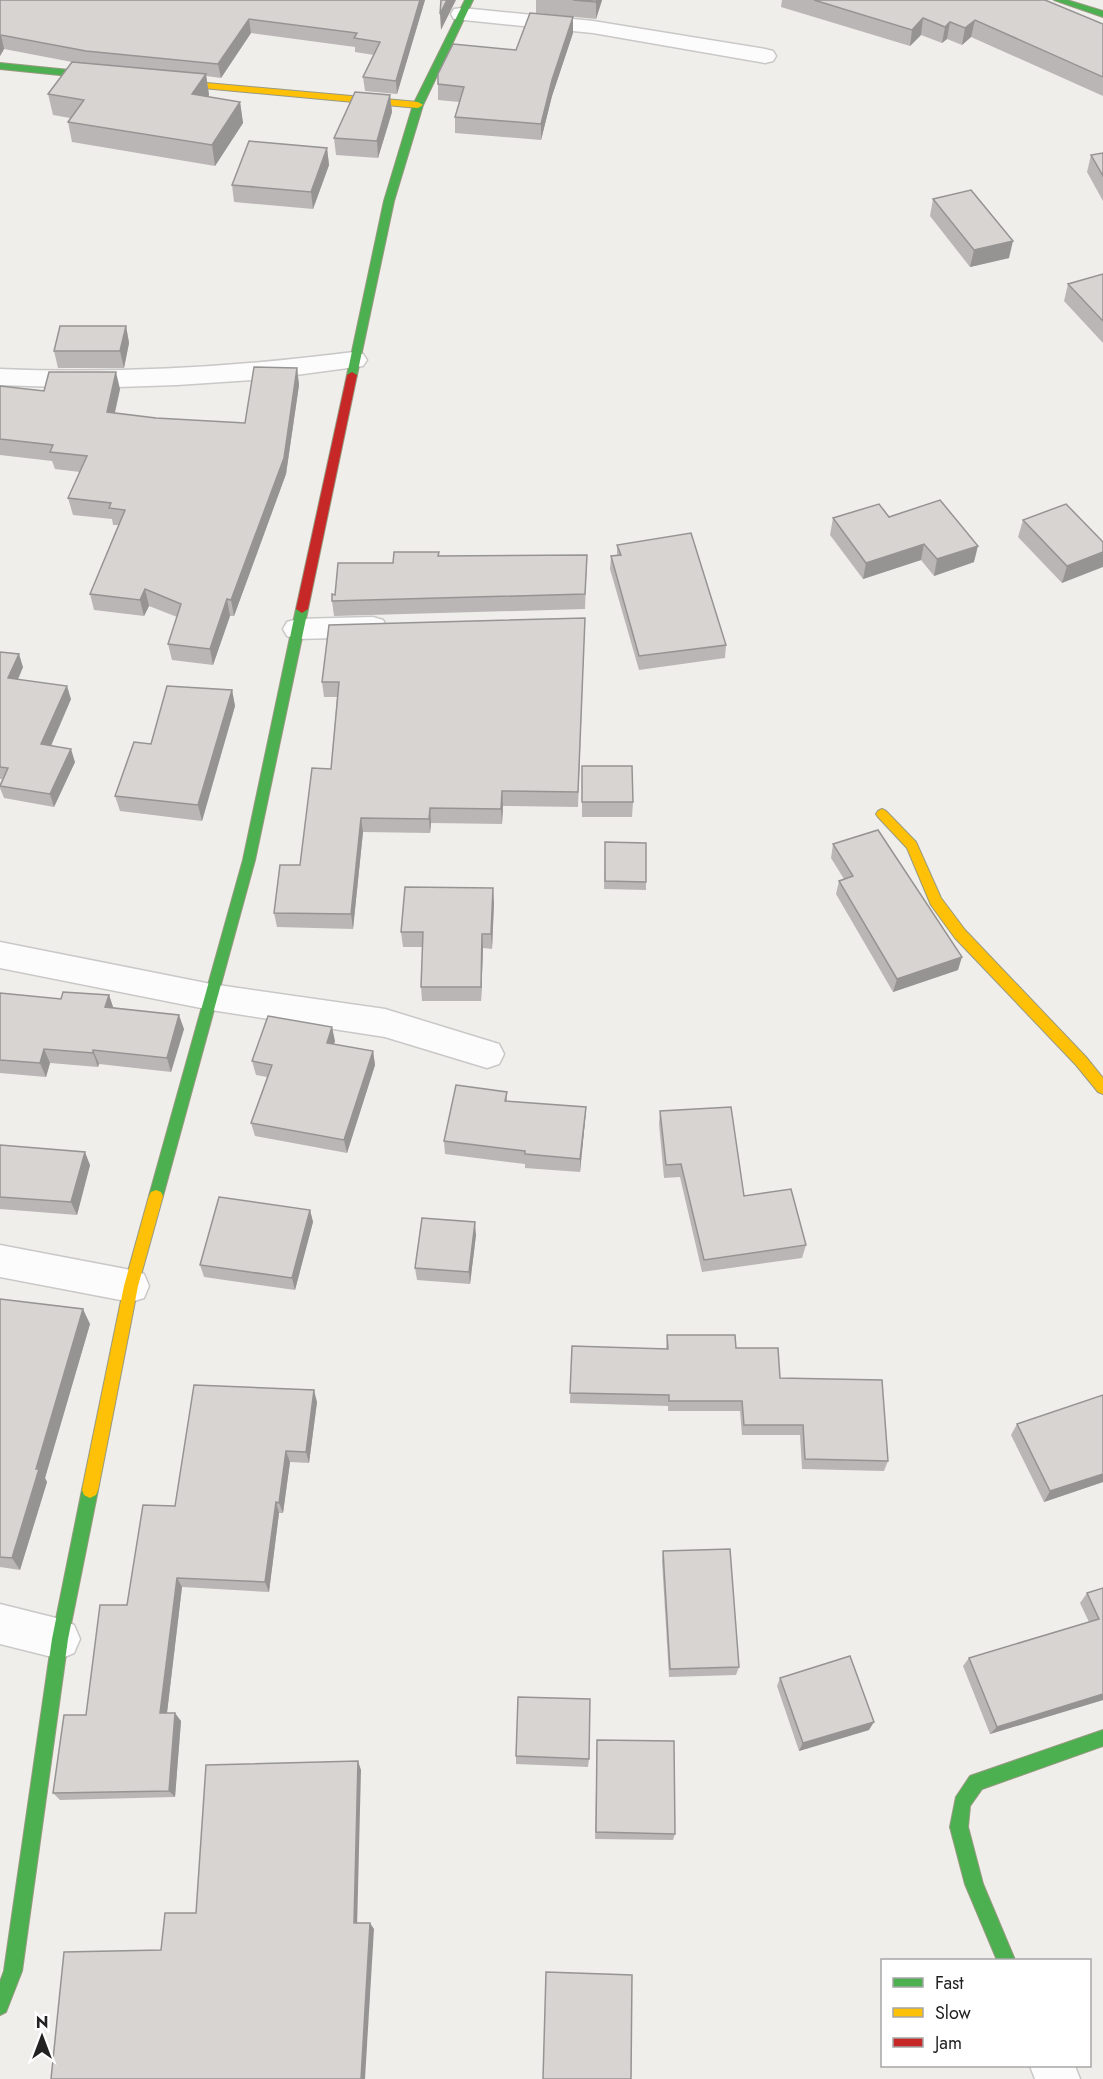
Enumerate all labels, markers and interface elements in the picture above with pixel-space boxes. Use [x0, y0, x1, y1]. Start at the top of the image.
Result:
legend [881, 1959, 1091, 2067]
text: Fast [935, 1970, 964, 1996]
text: Slow [935, 2000, 972, 2026]
north arrow [12, 2007, 72, 2067]
text: N [36, 2011, 48, 2034]
text: Jam [933, 2030, 962, 2056]

